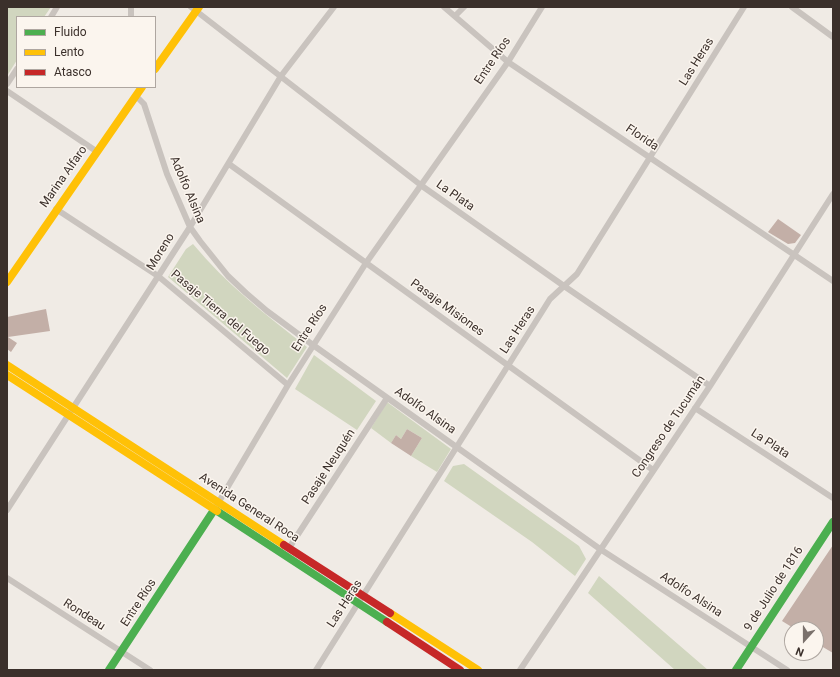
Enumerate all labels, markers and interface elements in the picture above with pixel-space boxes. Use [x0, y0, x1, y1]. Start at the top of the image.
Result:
legend [16, 16, 156, 88]
text: Fluido [54, 25, 87, 39]
street label: Entre Ríos [472, 35, 514, 87]
street label: Las Heras [677, 35, 717, 89]
text: Lento [54, 45, 84, 59]
text: Atasco [54, 65, 92, 79]
street label: Florida [623, 122, 661, 154]
street label: Marina Alfaro [37, 143, 91, 211]
street label: Adolfo Alsina [166, 154, 208, 226]
street label: La Plata [433, 178, 477, 214]
street label: Moreno [144, 231, 178, 273]
street label: Pasaje Tierra del Fuego [168, 267, 272, 359]
street label: Pasaje Misiones [407, 276, 487, 340]
street label: Entre Ríos [289, 301, 331, 355]
street label: Las Heras [497, 304, 539, 356]
street label: Congreso de Tucumán [629, 373, 709, 481]
street label: Adolfo Alsina [392, 385, 458, 437]
street label: La Plata [748, 426, 792, 462]
street label: Pasaje Neuquén [299, 427, 359, 507]
street label: Avenida General Roca [196, 470, 302, 546]
street label: 9 de Julio de 1816 [741, 544, 807, 634]
street label: Adolfo Alsina [657, 570, 725, 620]
street label: Entre Ríos [118, 576, 160, 630]
street label: Las Heras [324, 578, 366, 630]
street label: Rondeau [60, 596, 108, 634]
north arrow [784, 621, 824, 661]
text: N [794, 644, 806, 659]

